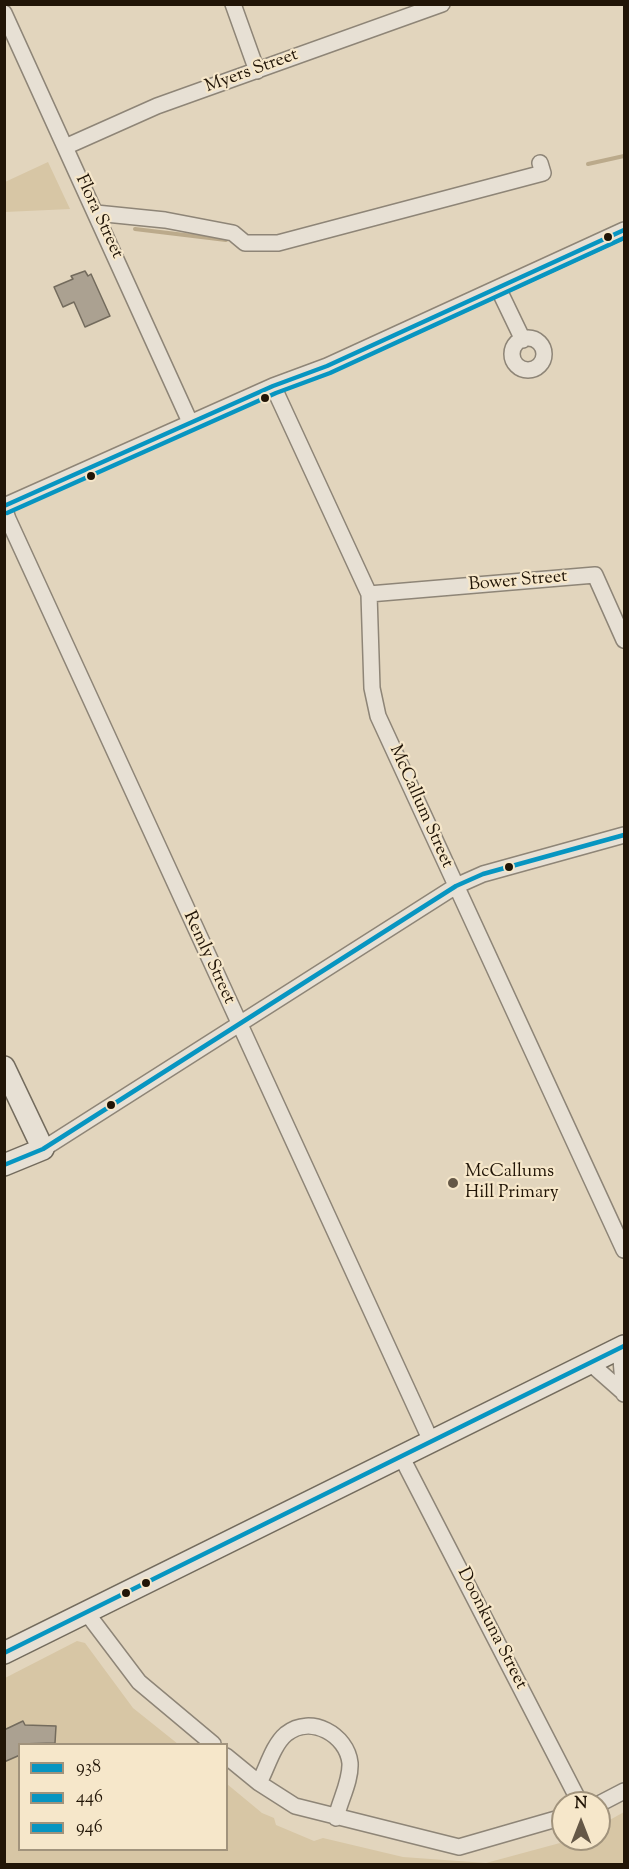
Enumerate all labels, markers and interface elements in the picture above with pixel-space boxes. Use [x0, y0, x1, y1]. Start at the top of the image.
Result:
street label: Myers Street [203, 45, 301, 99]
street label: Flora Street [69, 172, 127, 262]
unlabelled marker [602, 231, 614, 243]
unlabelled marker [259, 392, 271, 404]
unlabelled marker [85, 470, 97, 482]
street label: Bower Street [468, 567, 568, 597]
street label: McCallum Street [383, 742, 457, 872]
unlabelled marker [503, 861, 515, 873]
street label: Remly Street [177, 908, 239, 1008]
unlabelled marker [105, 1099, 117, 1111]
place label: McCallums Hill Primary [465, 1162, 559, 1204]
marker: McCallums Hill Primary [446, 1176, 460, 1190]
street label: Doonkuna Street [451, 1565, 531, 1693]
unlabelled marker [140, 1577, 152, 1589]
unlabelled marker [120, 1587, 132, 1599]
legend [18, 1743, 228, 1851]
text: 938 [76, 1755, 101, 1781]
text: 446 [76, 1785, 103, 1811]
north arrow [551, 1791, 611, 1851]
text: N [575, 1793, 587, 1816]
text: 946 [76, 1815, 103, 1841]

